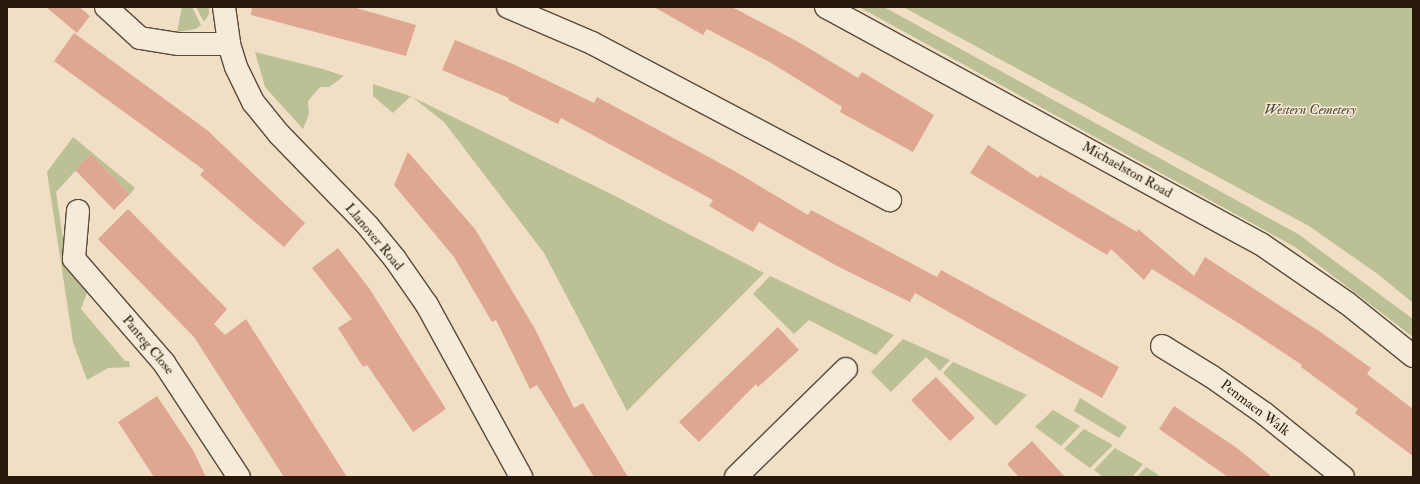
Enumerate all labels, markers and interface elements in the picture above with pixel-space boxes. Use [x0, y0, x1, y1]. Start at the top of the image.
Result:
park label: Western Cemetery [1264, 102, 1356, 118]
street label: Michaelston Road [1079, 138, 1175, 202]
street label: Llanover Road [341, 200, 407, 274]
street label: Panteg Close [118, 312, 178, 378]
street label: Penmaen Walk [1217, 376, 1293, 440]

